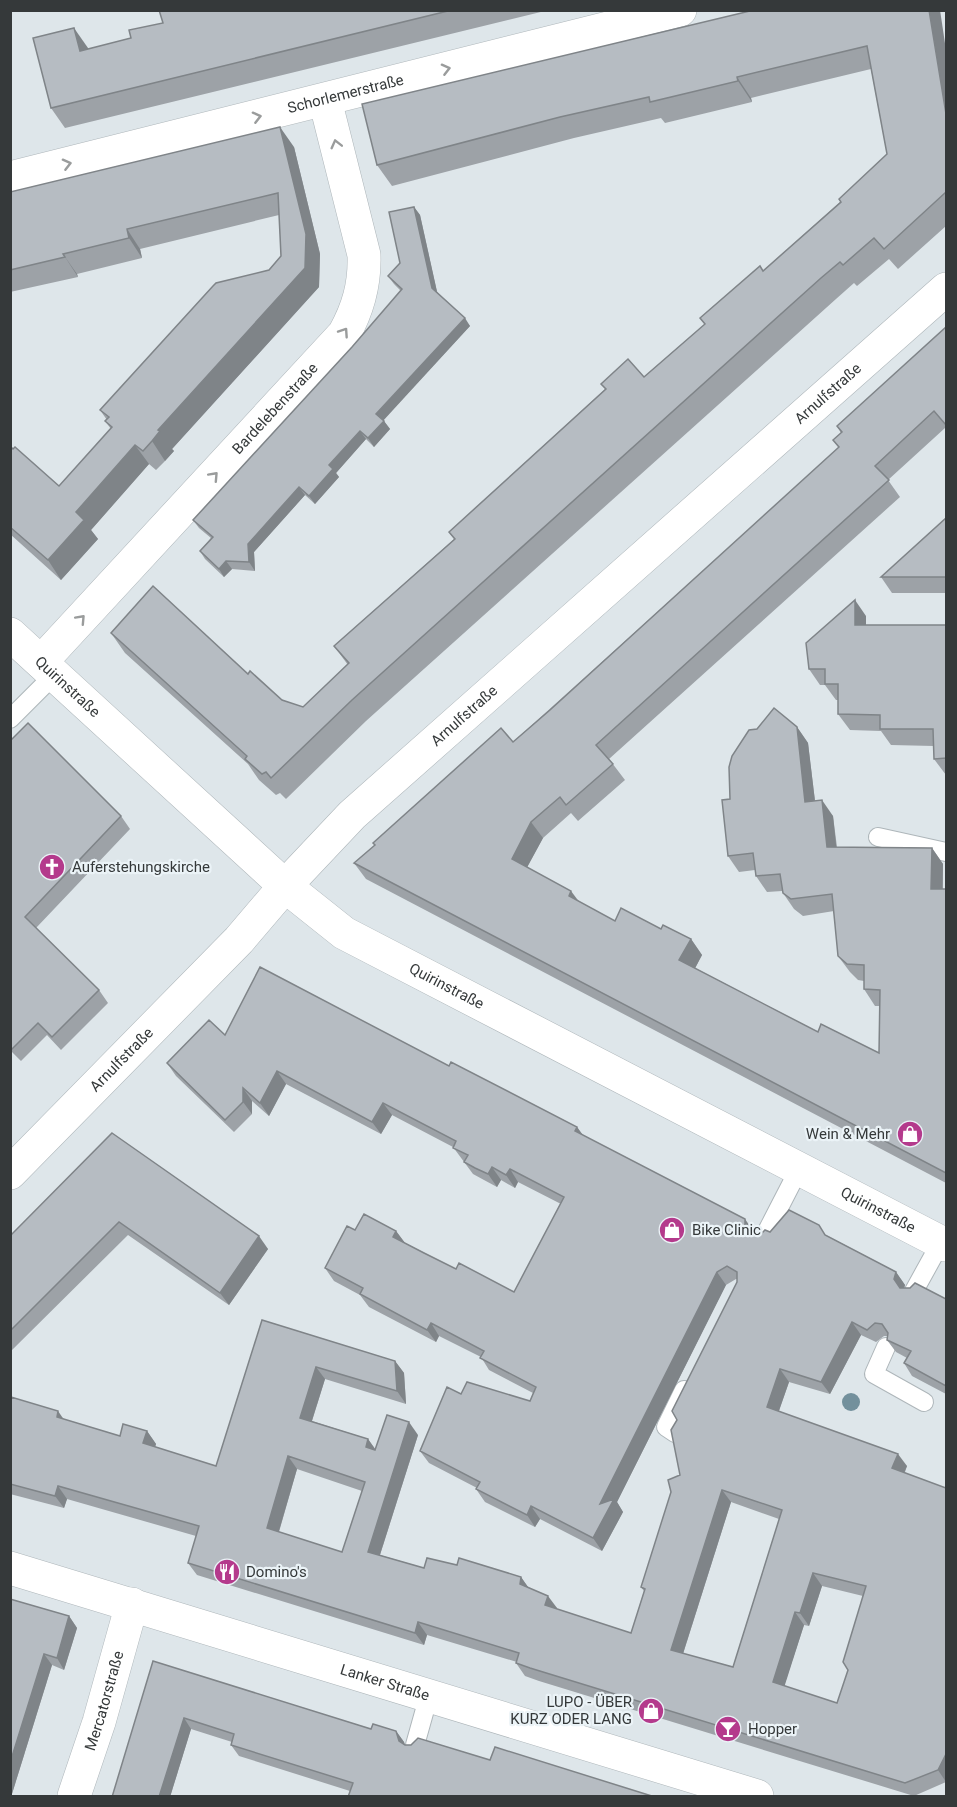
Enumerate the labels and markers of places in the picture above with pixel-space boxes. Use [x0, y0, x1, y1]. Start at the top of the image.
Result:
church icon: Auferstehungskirche [37, 852, 67, 882]
place label: Auferstehungskirche [72, 858, 210, 876]
shop icon: Wein & Mehr [895, 1119, 925, 1149]
place label: Wein & Mehr [806, 1125, 890, 1143]
shop icon: Bike Clinic [657, 1215, 687, 1245]
place label: Bike Clinic [692, 1221, 761, 1239]
restaurant icon: Domino's [212, 1557, 242, 1587]
place label: Domino's [246, 1563, 307, 1581]
place label: LUPO - ÜBER KURZ ODER LANG [510, 1693, 632, 1728]
shop icon: LUPO - ÜBER KURZ ODER LANG [636, 1696, 666, 1726]
bar icon: Hopper [713, 1714, 743, 1744]
place label: Hopper [748, 1720, 797, 1738]

